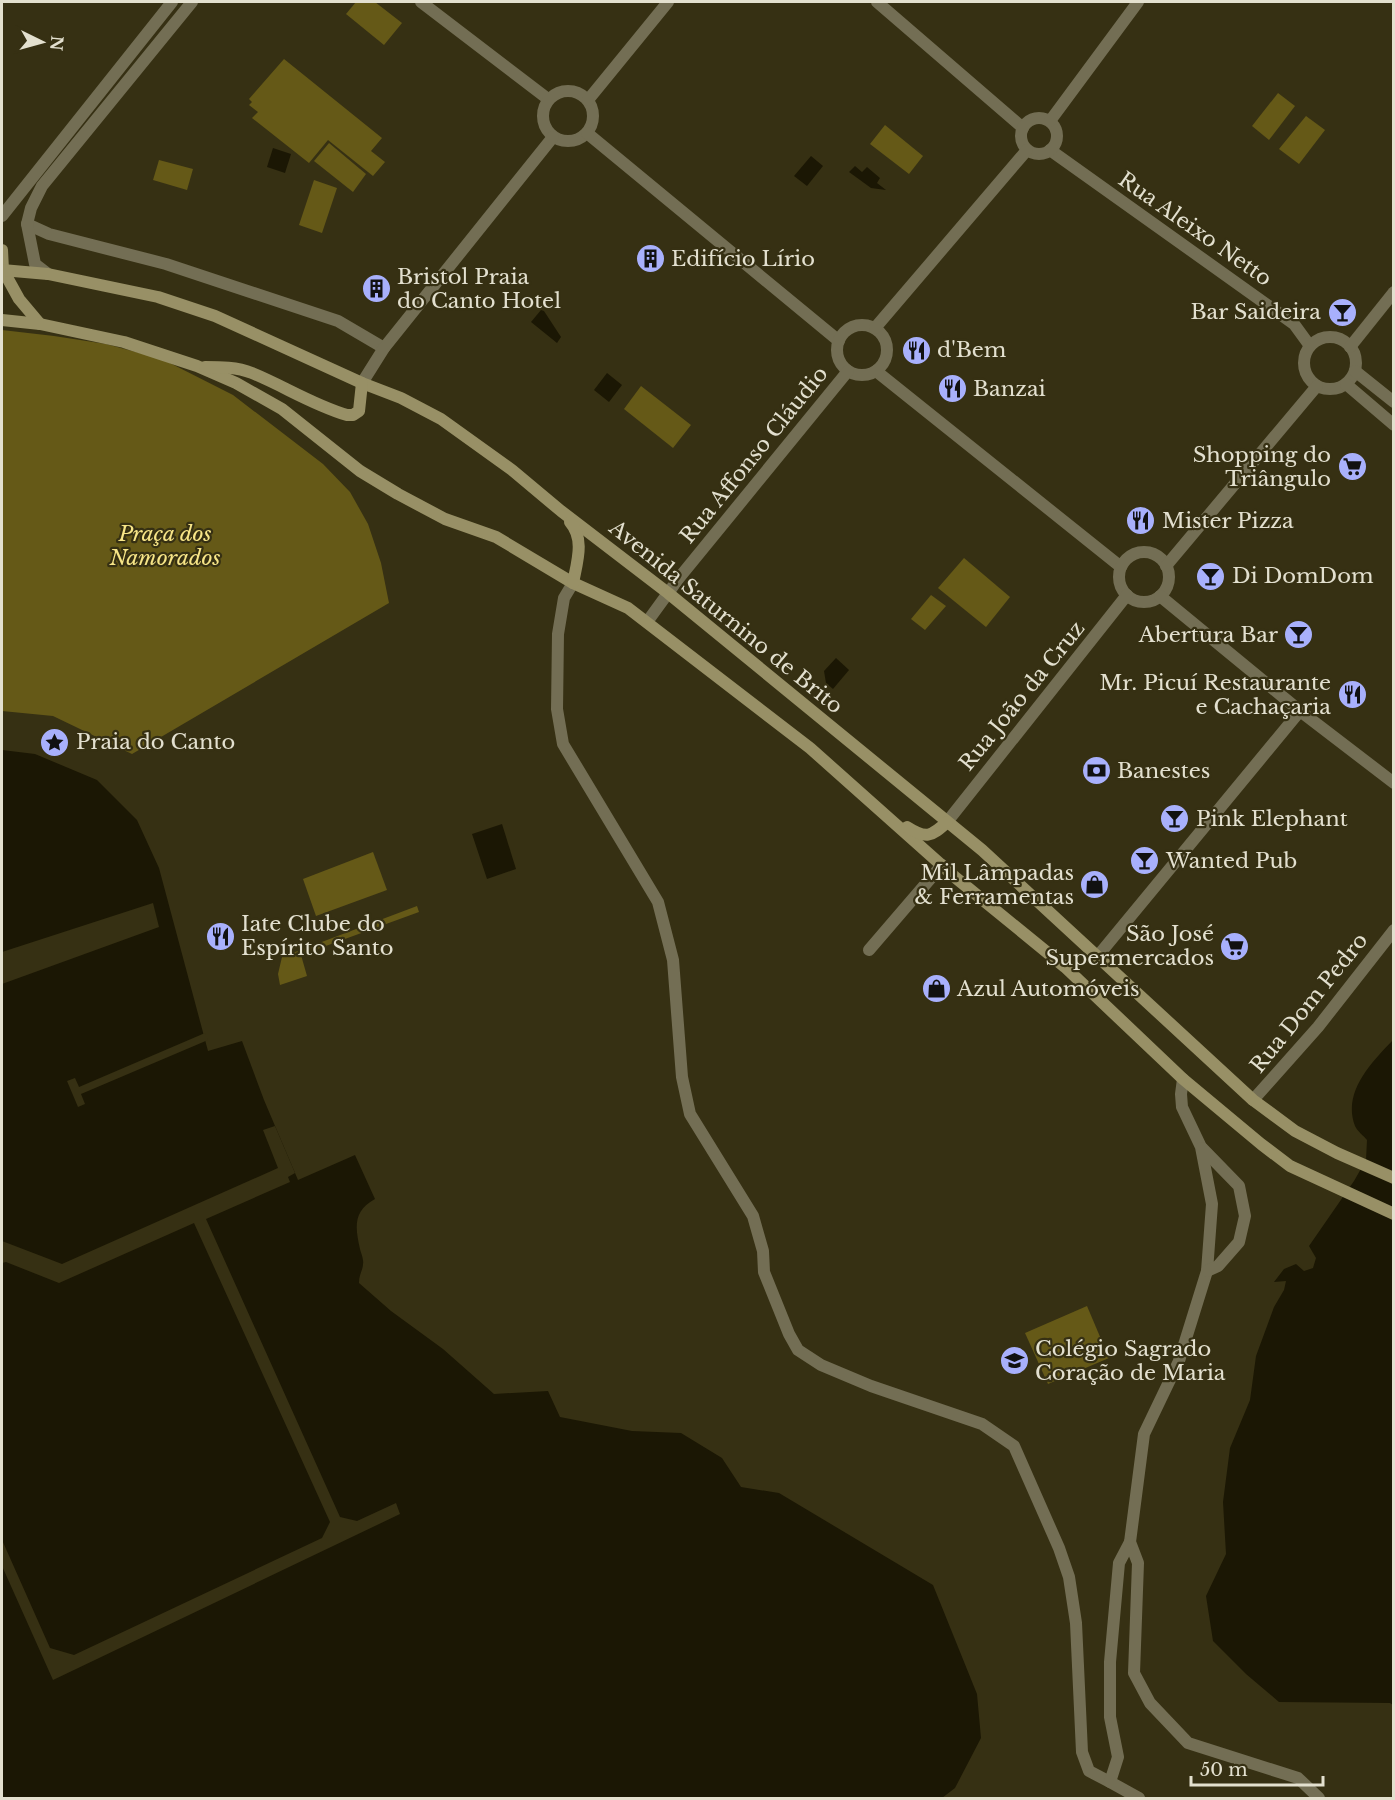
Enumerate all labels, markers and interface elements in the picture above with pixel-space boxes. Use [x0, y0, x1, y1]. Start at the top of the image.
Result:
north arrow [12, 12, 72, 72]
text: N [46, 35, 68, 52]
street label: Rua Aleixo Netto [1113, 166, 1277, 292]
building icon: Edifício Lírio [634, 243, 666, 275]
place label: Edifício Lírio [671, 246, 815, 272]
place label: Bristol Praia do Canto Hotel [397, 264, 561, 314]
building icon: Bristol Praia do Canto Hotel [360, 273, 392, 305]
bar icon: Bar Saideira [1326, 296, 1358, 328]
place label: Bar Saideira [1190, 299, 1321, 325]
restaurant icon: d'Bem [900, 334, 932, 366]
place label: d'Bem [937, 337, 1007, 363]
street label: Rua Affonso Cláudio [675, 361, 833, 549]
restaurant icon: Banzai [936, 373, 968, 405]
place label: Banzai [973, 376, 1046, 402]
place label: Shopping do Triângulo [1193, 442, 1331, 492]
supermarket icon: Shopping do Triângulo [1336, 451, 1368, 483]
restaurant icon: Mister Pizza [1125, 505, 1157, 537]
place label: Mister Pizza [1162, 508, 1294, 534]
street label: Avenida Saturnino de Brito [603, 514, 848, 719]
park label: Praça dos Namorados [109, 521, 220, 571]
bar icon: Di DomDom [1195, 560, 1227, 592]
place label: Di DomDom [1232, 563, 1374, 589]
street label: Rua João da Cruz [954, 616, 1090, 776]
bar icon: Abertura Bar [1283, 619, 1315, 651]
place label: Abertura Bar [1138, 622, 1278, 648]
place label: Mr. Picuí Restaurante e Cachaçaria [1099, 670, 1331, 720]
restaurant icon: Mr. Picuí Restaurante e Cachaçaria [1336, 679, 1368, 711]
place icon: Praia do Canto [39, 726, 71, 758]
place label: Praia do Canto [76, 729, 235, 755]
bank icon: Banestes [1080, 755, 1112, 787]
place label: Banestes [1117, 758, 1210, 784]
bar icon: Pink Elephant [1159, 803, 1191, 835]
place label: Pink Elephant [1196, 806, 1348, 832]
bar icon: Wanted Pub [1129, 845, 1161, 877]
place label: Wanted Pub [1165, 848, 1297, 874]
place label: Mil Lâmpadas & Ferramentas [914, 860, 1074, 910]
shop icon: Mil Lâmpadas & Ferramentas [1079, 869, 1111, 901]
place label: Iate Clube do Espírito Santo [241, 911, 393, 961]
restaurant icon: Iate Clube do Espírito Santo [204, 920, 236, 952]
place label: São José Supermercados [1045, 921, 1214, 971]
street label: Rua Dom Pedro [1245, 928, 1373, 1078]
supermarket icon: São José Supermercados [1219, 930, 1251, 962]
shop icon: Azul Automóveis [920, 973, 952, 1005]
place label: Azul Automóveis [956, 976, 1140, 1002]
place label: Colégio Sagrado Coração de Maria [1035, 1336, 1226, 1386]
school or university icon: Colégio Sagrado Coração de Maria [998, 1345, 1030, 1377]
scale bar [1191, 1749, 1323, 1787]
text: 50 m [1200, 1759, 1248, 1781]

